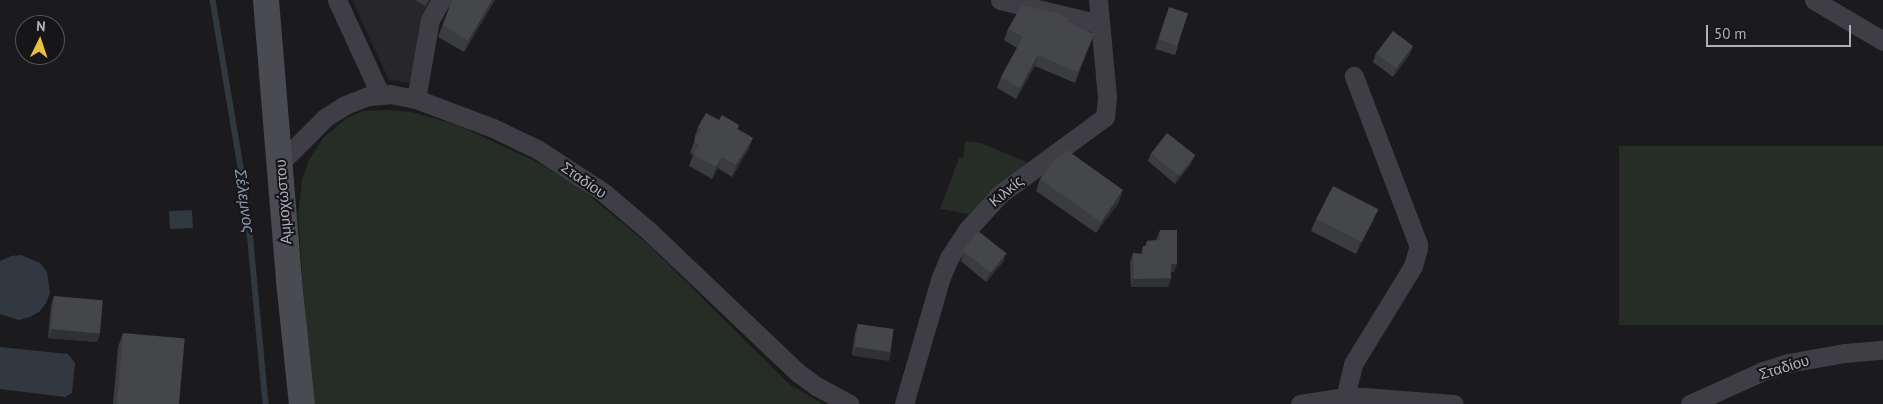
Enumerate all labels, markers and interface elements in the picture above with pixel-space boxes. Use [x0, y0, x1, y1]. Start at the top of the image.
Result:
north arrow [15, 15, 65, 65]
scale bar [1708, 15, 1853, 47]
text: N [36, 17, 46, 35]
text: 50 m [1714, 24, 1747, 43]
street label: Σταδίου [558, 158, 610, 202]
street label: Αμμοχώστου [271, 159, 295, 245]
water label: Σέλεμνος [231, 168, 259, 234]
street label: Κιλκίς [985, 172, 1027, 210]
street label: Σταδίου [1757, 351, 1811, 383]

